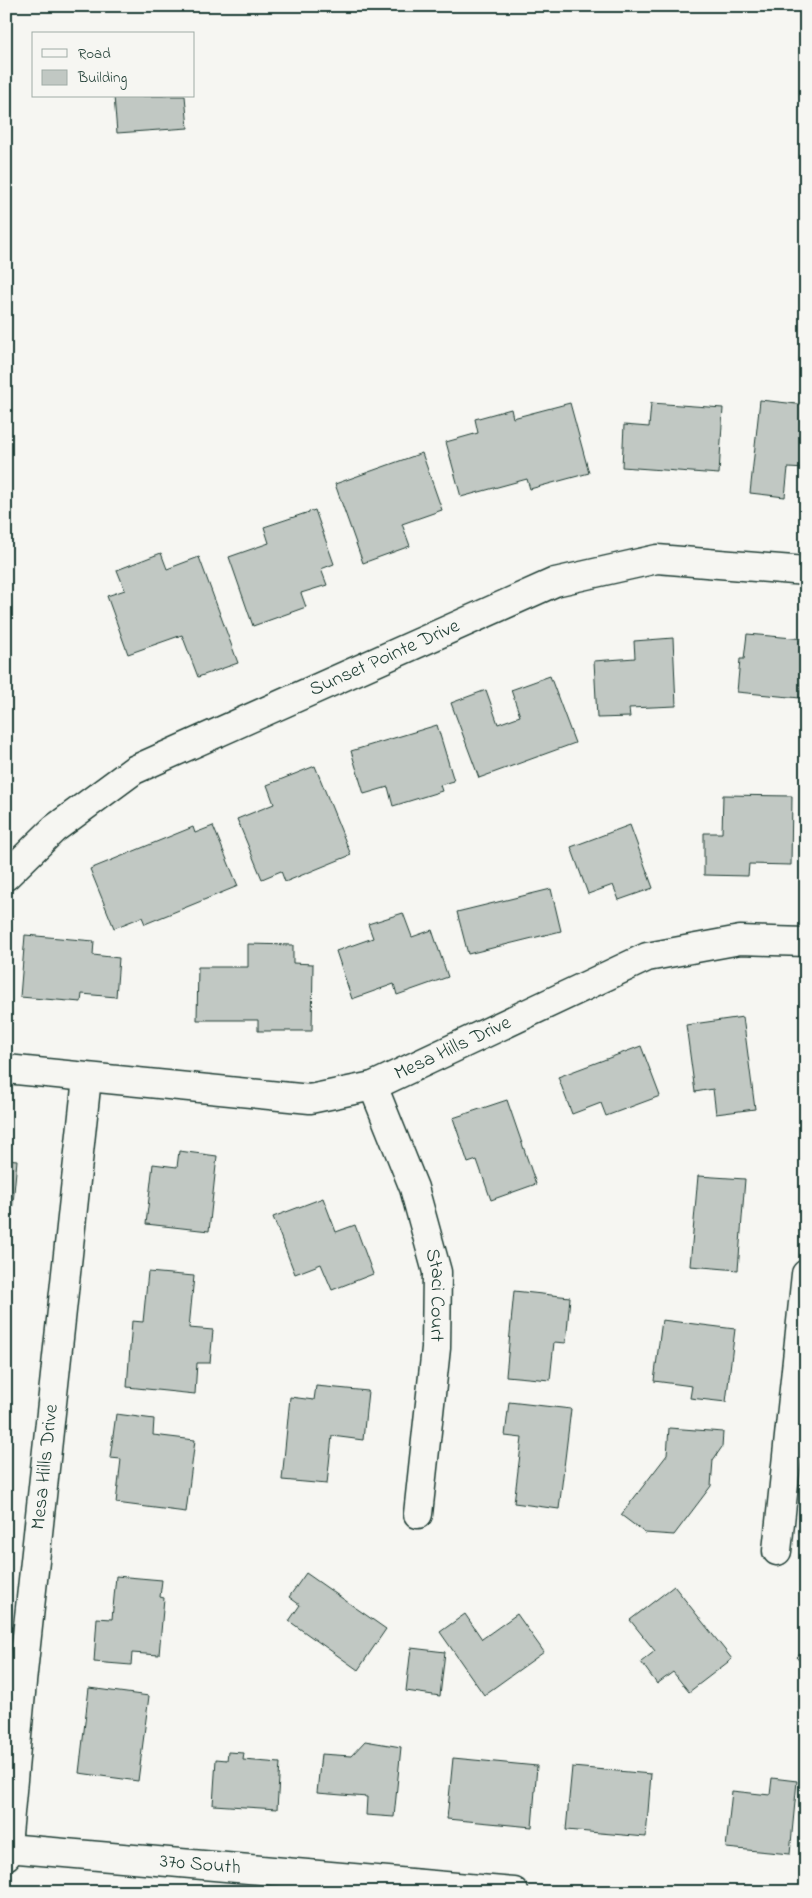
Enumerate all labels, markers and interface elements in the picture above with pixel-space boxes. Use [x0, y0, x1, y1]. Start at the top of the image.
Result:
legend [32, 32, 195, 98]
text: Road [78, 43, 111, 65]
text: Building [77, 67, 127, 90]
street label: Sunset Pointe Drive [305, 612, 464, 704]
street label: Mesa Hills Drive [390, 1008, 516, 1088]
street label: Staci Court [417, 1245, 452, 1342]
street label: Mesa Hills Drive [24, 1403, 66, 1531]
street label: 370 South [159, 1847, 242, 1883]

